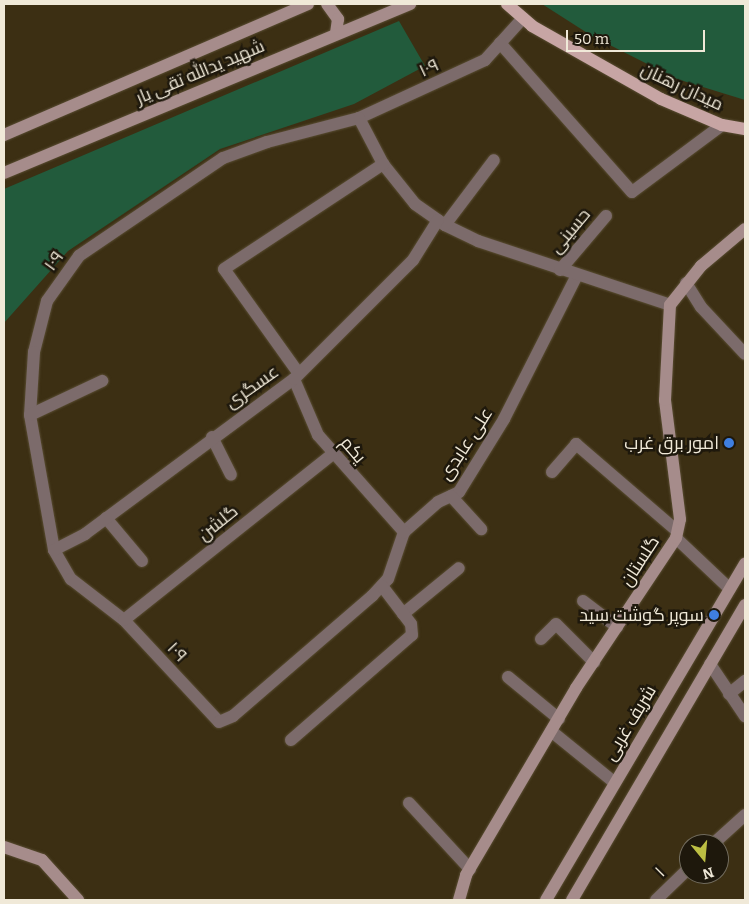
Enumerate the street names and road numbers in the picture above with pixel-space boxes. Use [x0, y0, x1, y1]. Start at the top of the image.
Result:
street label: شهید یدالله تقی یار [132, 35, 268, 109]
street label: ۱۰۹ [416, 54, 442, 82]
street label: میدان رهنان [637, 58, 727, 116]
street label: حسینی [545, 204, 595, 258]
street label: ۱۰۹ [40, 247, 68, 275]
street label: عسگری [221, 361, 283, 413]
street label: علی عابدی [435, 404, 497, 484]
street label: یکم [336, 432, 370, 468]
street label: گلشن [194, 500, 242, 546]
street label: گلستان [616, 532, 664, 590]
street label: ۱۰۹ [162, 638, 192, 666]
street label: شریف غربی [599, 681, 661, 765]
street label: ۱ [650, 862, 670, 882]

